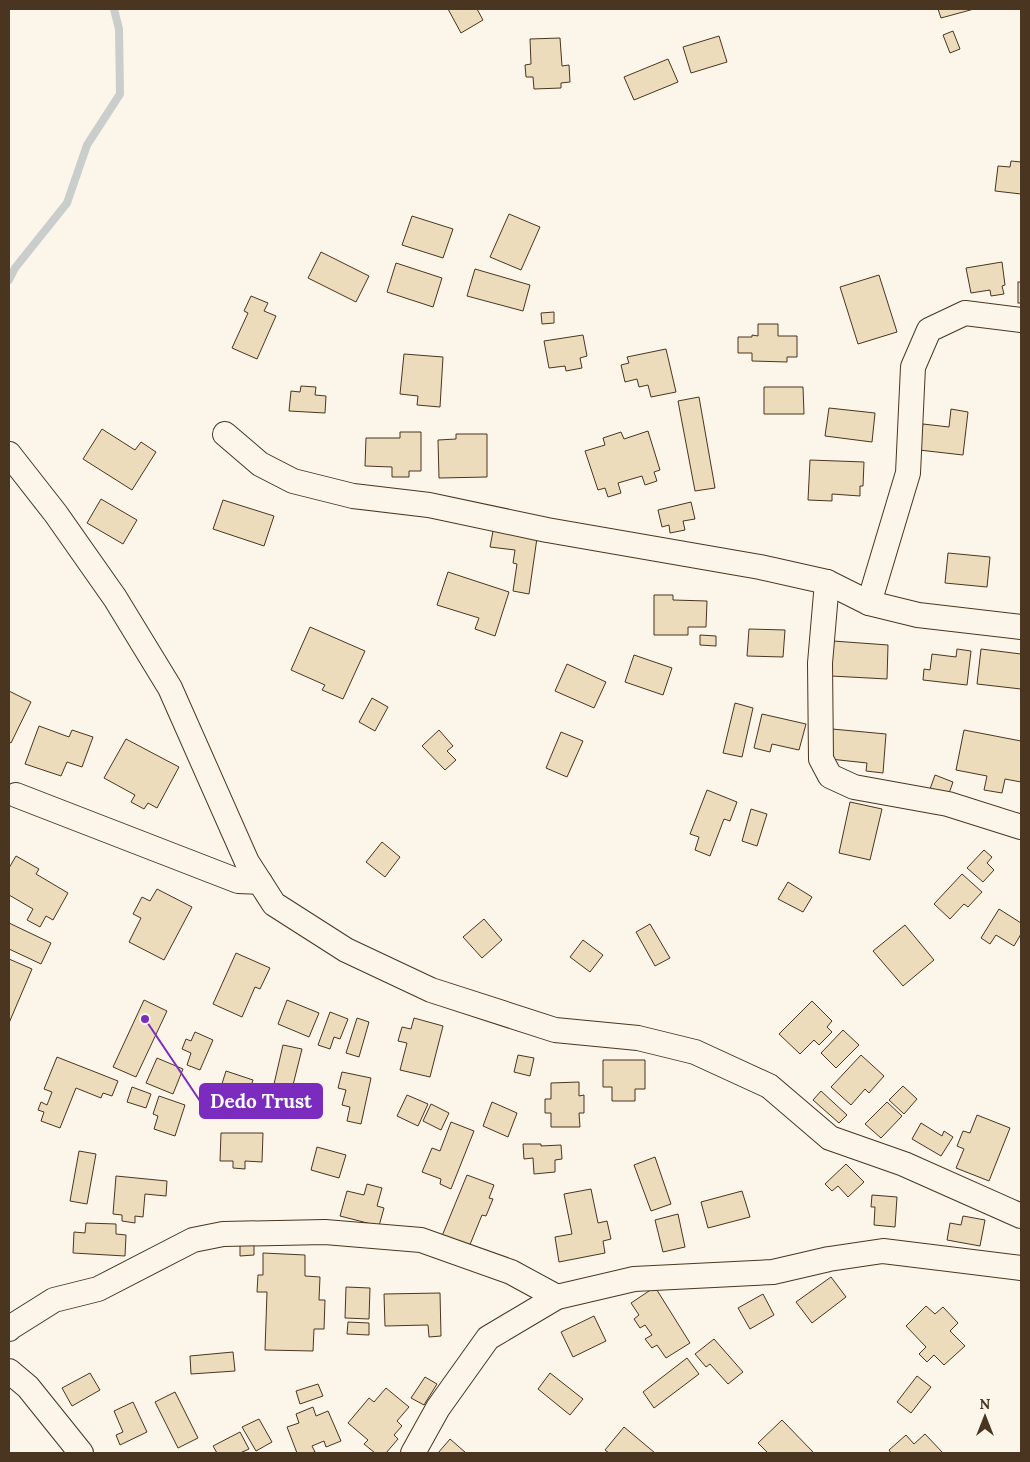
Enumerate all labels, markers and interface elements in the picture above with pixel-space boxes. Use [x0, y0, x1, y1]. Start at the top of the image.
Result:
callout: Dedo Trust [200, 1084, 322, 1118]
text: Dedo Trust [210, 1089, 313, 1113]
north arrow [960, 1392, 1010, 1442]
text: N [980, 1395, 991, 1413]

